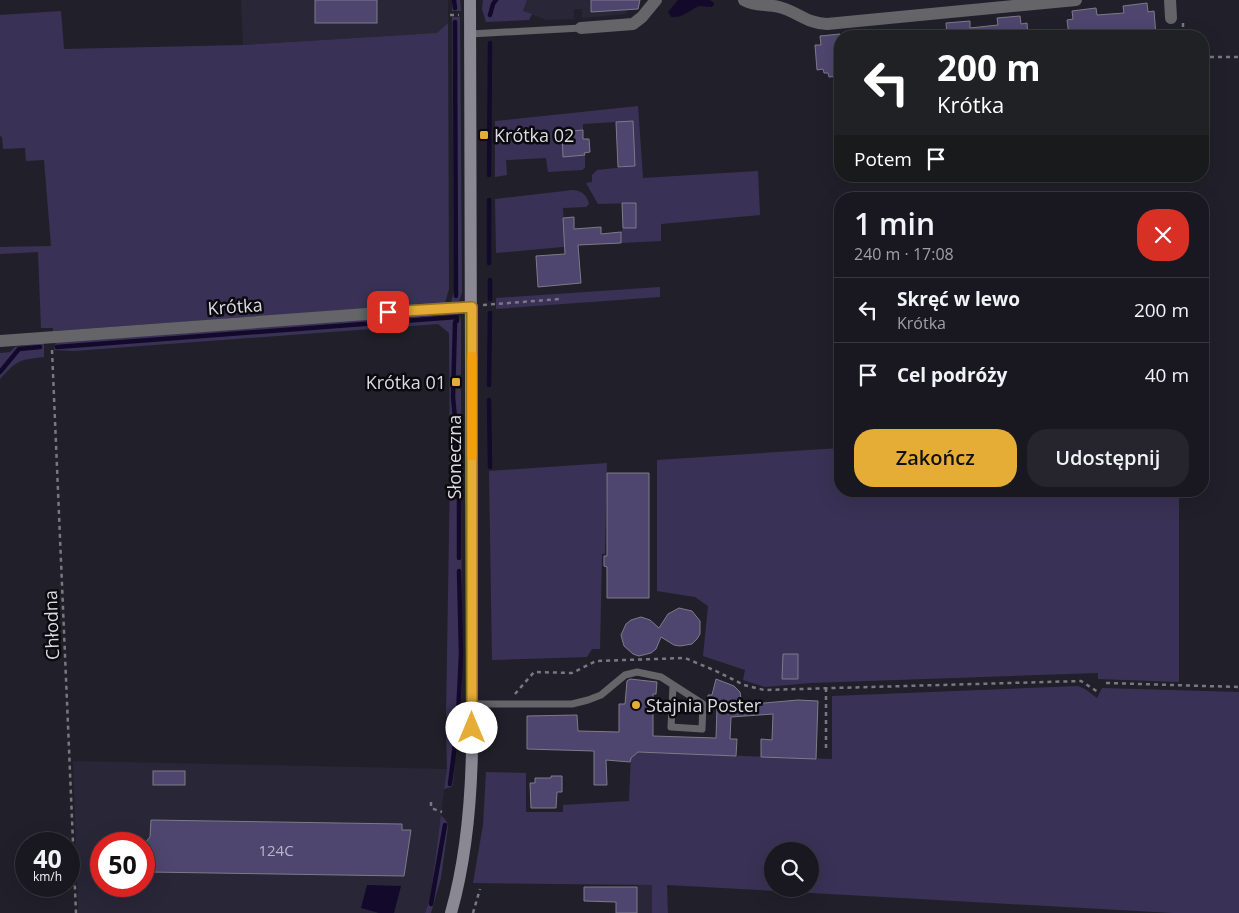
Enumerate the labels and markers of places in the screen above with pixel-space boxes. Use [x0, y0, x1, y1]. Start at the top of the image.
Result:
place label: Krótka 02 [494, 123, 574, 147]
marker: Krótka 02 [478, 129, 490, 141]
pin [367, 291, 409, 333]
place label: Krótka 01 [366, 370, 446, 394]
marker: Krótka 01 [450, 376, 462, 388]
place label: Stajnia Poster [646, 693, 762, 717]
marker: Stajnia Poster [630, 699, 642, 711]

